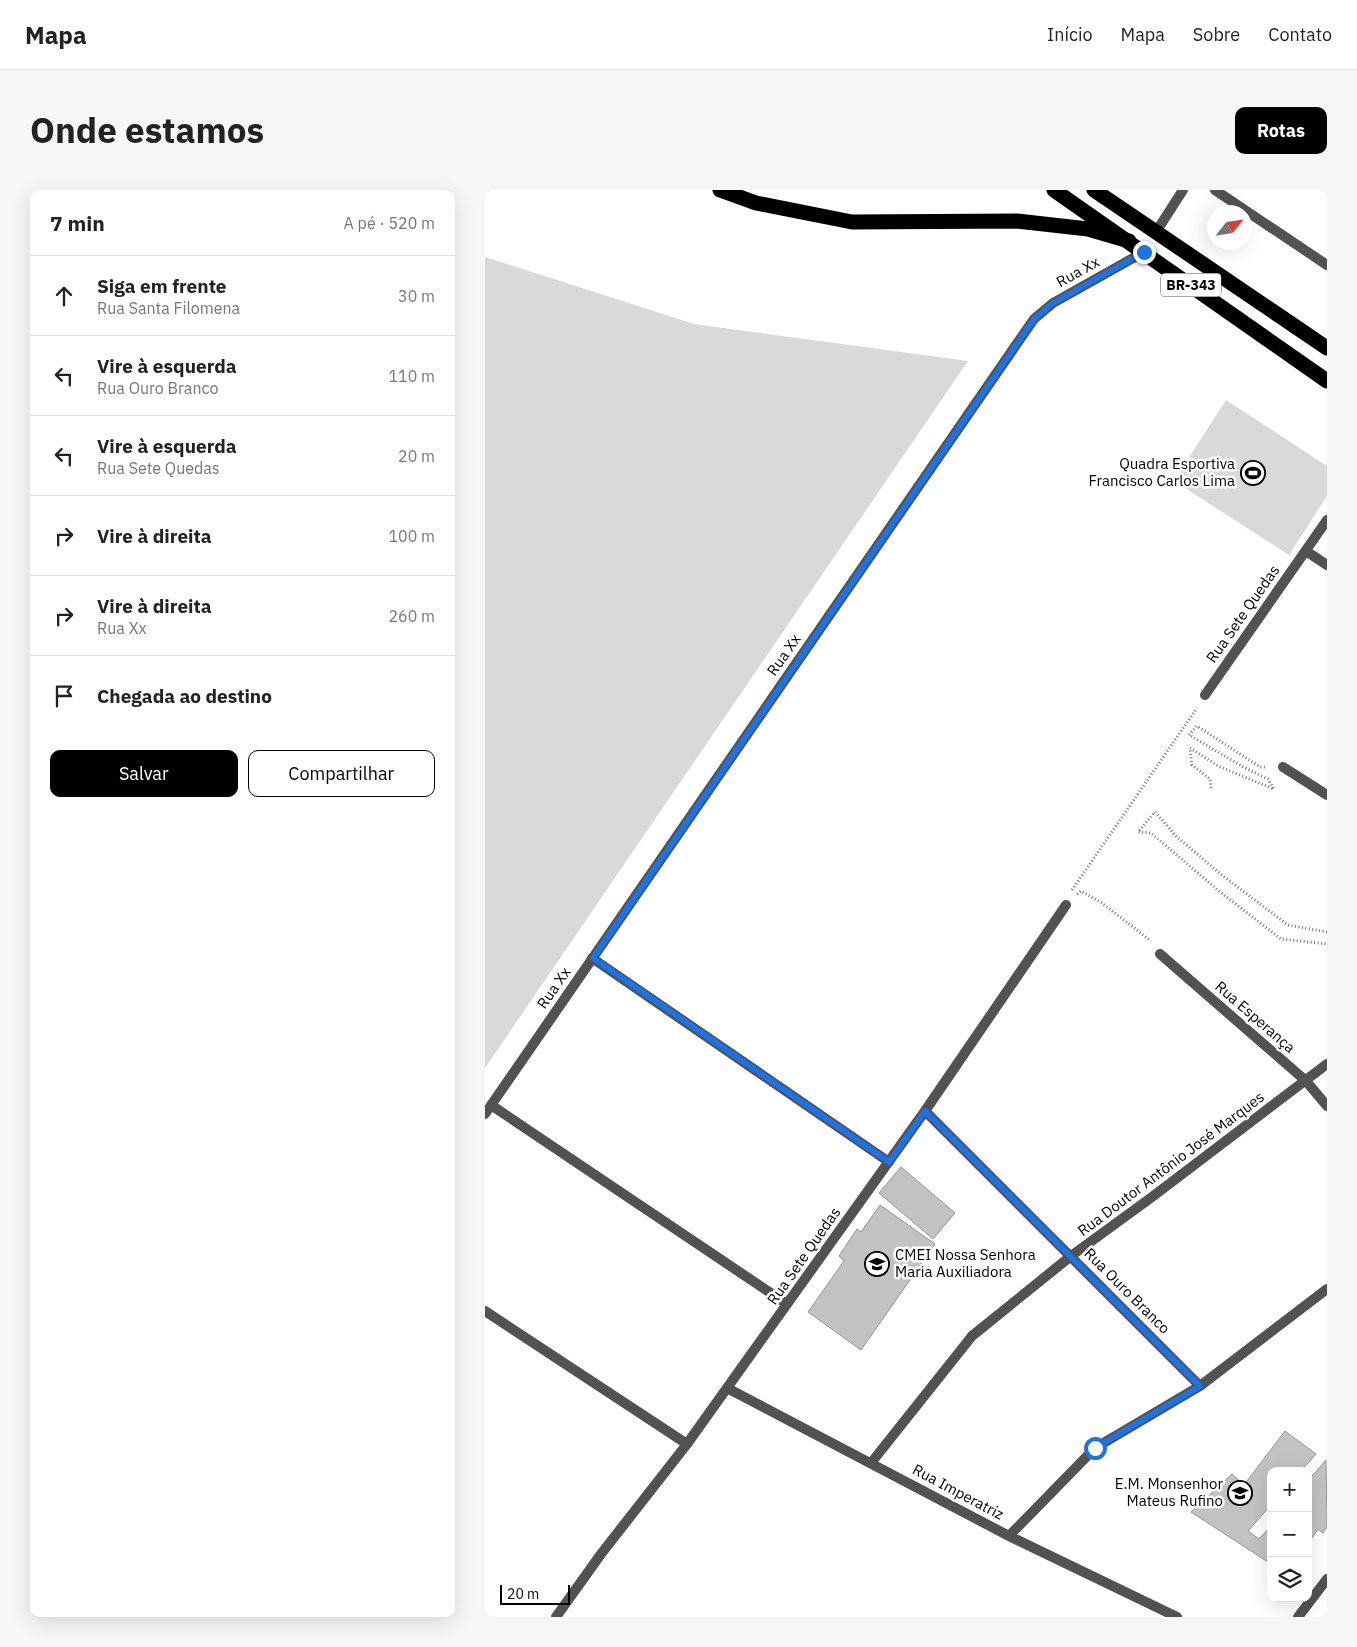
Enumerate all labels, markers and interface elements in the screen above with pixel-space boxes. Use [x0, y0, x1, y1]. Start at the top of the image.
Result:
text: Mapa [25, 19, 87, 51]
text: Início [1047, 23, 1093, 46]
text: Mapa [1121, 23, 1165, 46]
text: Sobre [1193, 23, 1240, 46]
text: Contato [1268, 23, 1332, 46]
text: Onde estamos [30, 107, 264, 153]
button: Rotas [1235, 107, 1327, 154]
north arrow [1207, 205, 1252, 250]
text: 7 min [50, 209, 105, 237]
text: A pé · 520 m [344, 213, 435, 233]
route end [1133, 241, 1156, 264]
street label: Rua Xx [1053, 252, 1103, 291]
text: Siga em frente [97, 274, 227, 298]
road number: BR-343 [1161, 274, 1221, 296]
icon: ahead [50, 282, 78, 310]
text: 30 m [398, 286, 435, 306]
text: Rua Santa Filomena [97, 298, 240, 318]
text: Vire à esquerda [97, 354, 237, 378]
icon: left [50, 362, 78, 390]
text: 110 m [388, 366, 435, 386]
text: Rua Ouro Branco [97, 378, 218, 398]
text: Vire à esquerda [97, 434, 237, 458]
icon: left [50, 442, 78, 470]
text: 20 m [398, 446, 435, 466]
place label: Quadra Esportiva Francisco Carlos Lima [1088, 454, 1235, 490]
text: Rua Sete Quedas [97, 458, 220, 478]
sports icon: Quadra Esportiva Francisco Carlos Lima [1240, 460, 1266, 486]
icon: right [50, 522, 78, 550]
text: Vire à direita [97, 524, 212, 548]
text: 100 m [388, 526, 435, 546]
street label: Rua Sete Quedas [1202, 561, 1283, 666]
text: Vire à direita [97, 594, 212, 618]
icon: right [50, 602, 78, 630]
text: 260 m [388, 606, 435, 626]
text: Rua Xx [97, 618, 147, 638]
street label: Rua Xx [762, 630, 805, 679]
icon: arrive [50, 682, 78, 710]
text: Chegada ao destino [97, 684, 272, 708]
button: Salvar [50, 750, 238, 797]
button: Compartilhar [248, 750, 435, 797]
street label: Rua Xx [532, 963, 575, 1012]
street label: Rua Esperança [1211, 977, 1299, 1057]
street label: Rua Doutor Antônio José Marques [1074, 1087, 1268, 1240]
street label: Rua Sete Quedas [763, 1203, 844, 1308]
street label: Rua Ouro Branco [1080, 1244, 1174, 1338]
place label: CMEI Nossa Senhora Maria Auxiliadora [895, 1245, 1036, 1281]
school or university icon: CMEI Nossa Senhora Maria Auxiliadora [864, 1251, 890, 1277]
route start [1084, 1437, 1107, 1460]
street label: Rua Imperatriz [909, 1460, 1007, 1524]
map controls [1267, 1467, 1312, 1602]
button: + [1267, 1467, 1312, 1512]
place label: E.M. Monsenhor Mateus Rufino [1115, 1474, 1223, 1510]
school or university icon: E.M. Monsenhor Mateus Rufino [1227, 1480, 1253, 1506]
button: − [1267, 1512, 1312, 1557]
button: layers [1267, 1557, 1312, 1602]
scale bar [500, 1582, 570, 1605]
text: 20 m [507, 1585, 539, 1603]

